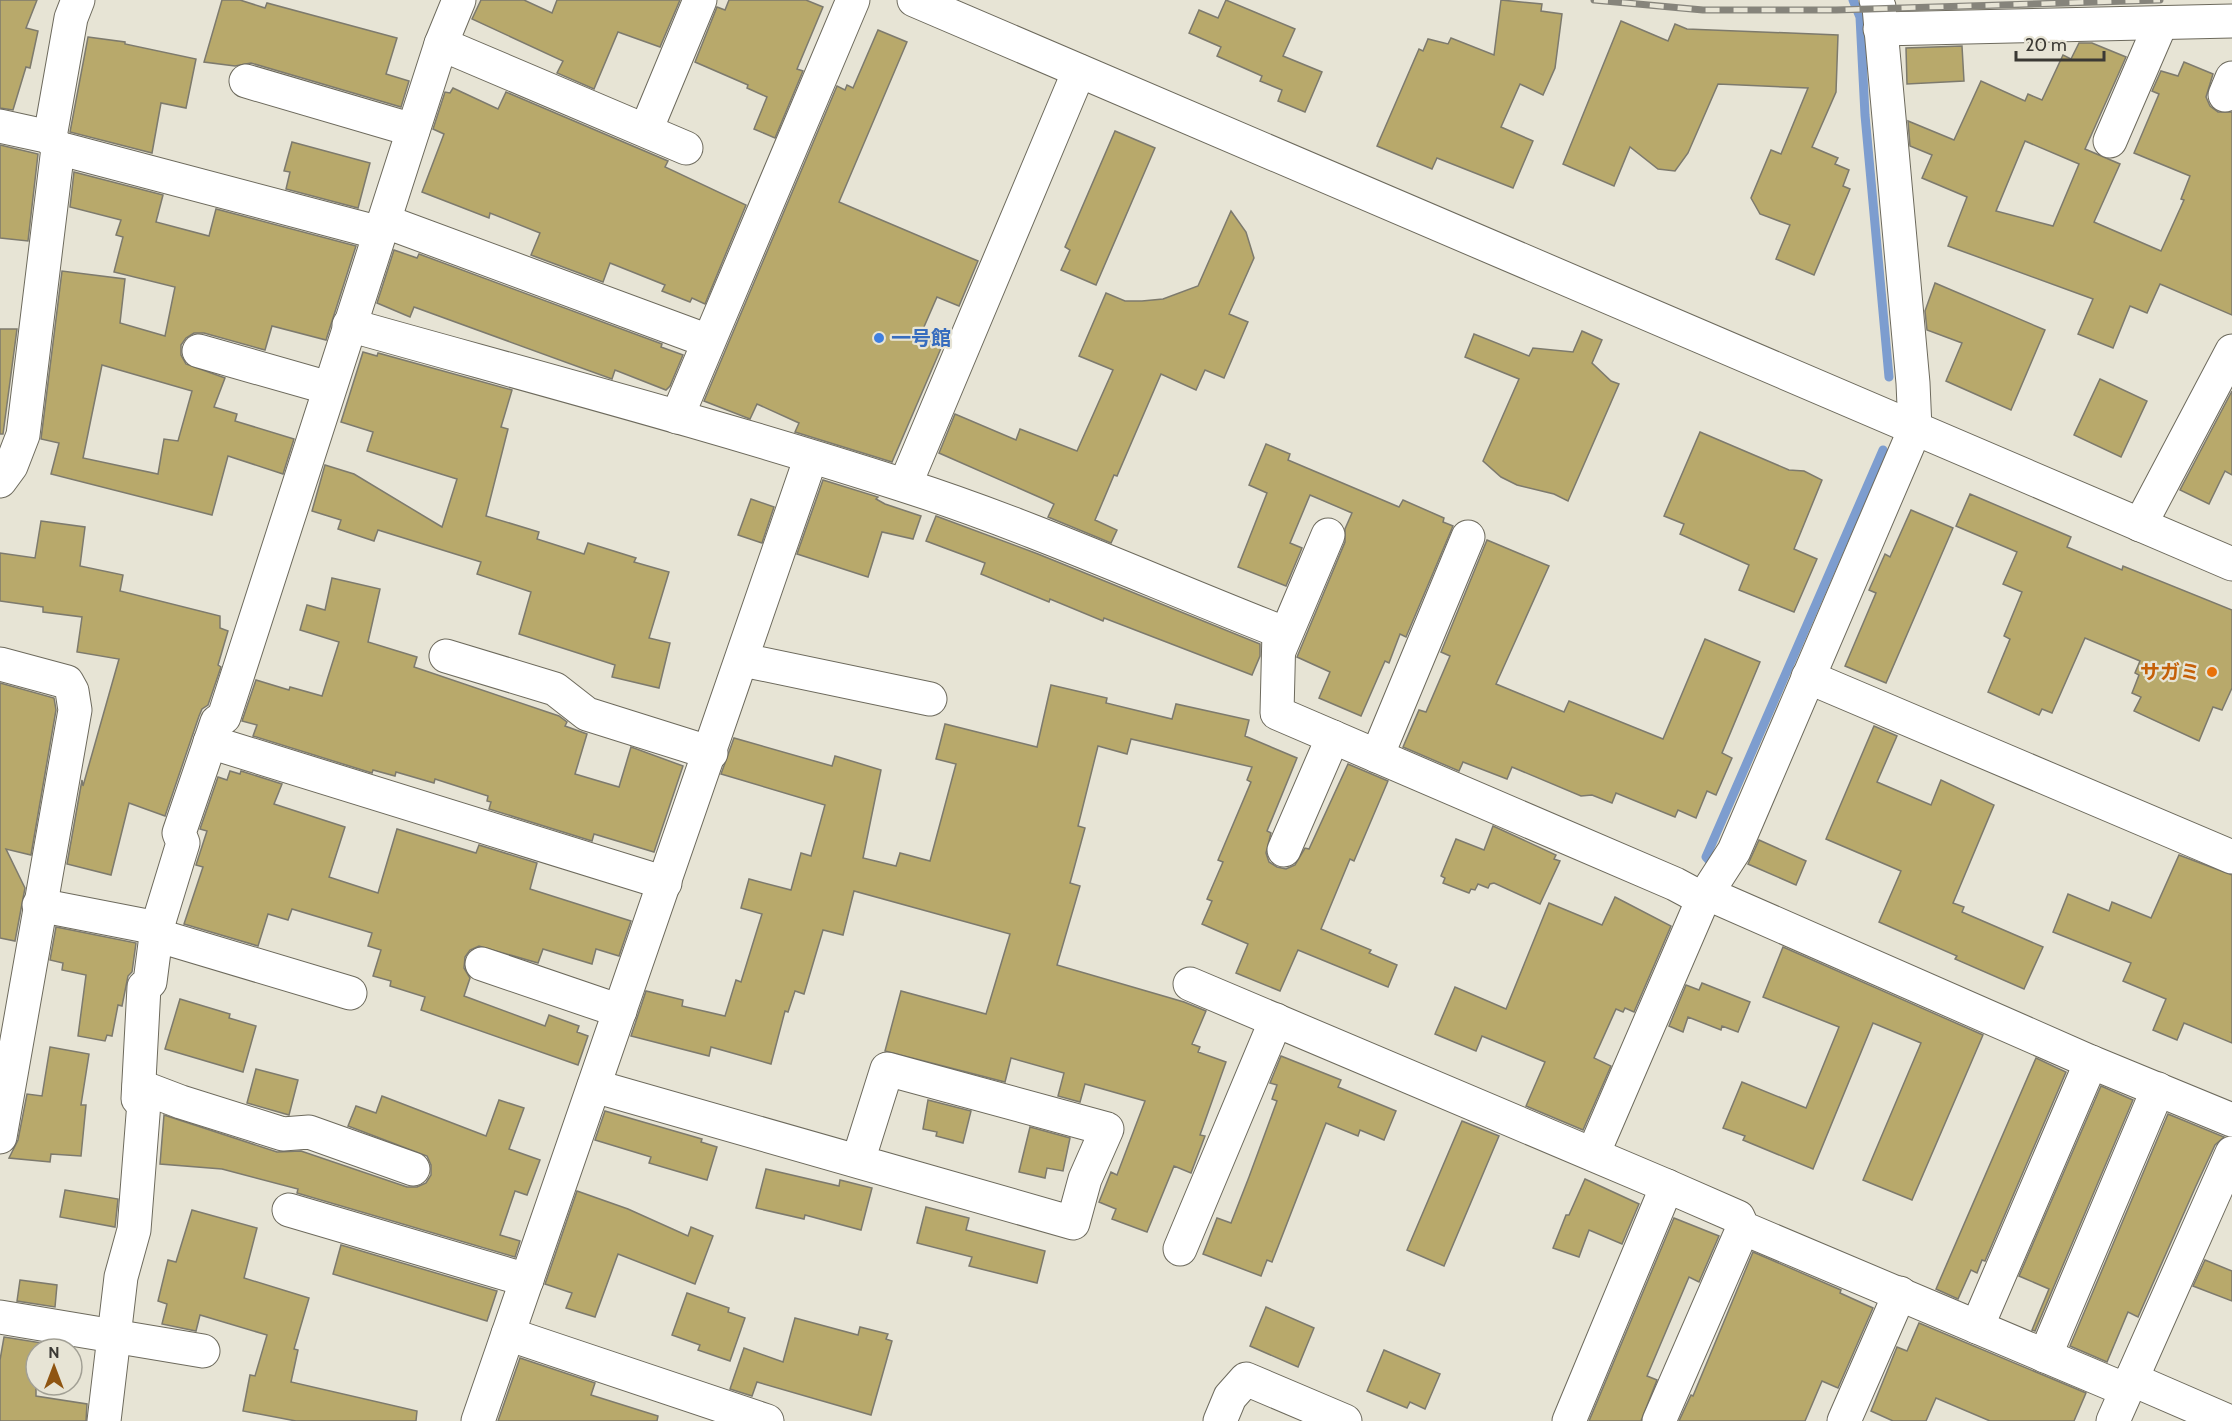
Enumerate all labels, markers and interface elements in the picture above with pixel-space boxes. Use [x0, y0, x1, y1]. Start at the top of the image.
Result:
scale bar [2016, 24, 2104, 62]
text: 20 m [2025, 34, 2067, 56]
place label: 一号館 [891, 326, 951, 350]
marker: 一号館 [872, 331, 886, 345]
place label: サガミ [2140, 660, 2200, 684]
marker: サガミ [2205, 665, 2219, 679]
north arrow [24, 1337, 84, 1397]
text: N [48, 1343, 60, 1362]

